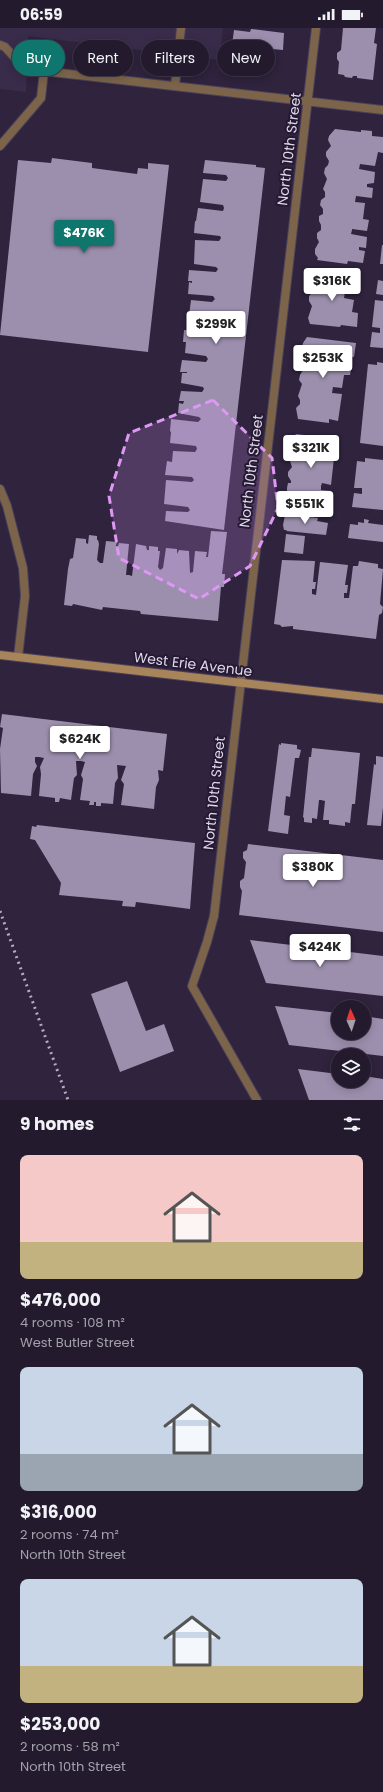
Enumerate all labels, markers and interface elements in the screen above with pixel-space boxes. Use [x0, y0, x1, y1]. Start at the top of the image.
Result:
text: 06:59 [20, 4, 63, 25]
chip: Buy [12, 40, 65, 76]
chip: Rent [73, 40, 133, 76]
chip: Filters [141, 40, 209, 76]
chip: New [217, 40, 275, 76]
street label: North 10th Street [272, 91, 306, 207]
pin: $476K [56, 220, 112, 254]
text: $476K [63, 223, 105, 242]
pin: $316K [304, 268, 360, 302]
text: $316K [313, 271, 351, 290]
pin: $299K [188, 311, 244, 345]
text: $299K [195, 314, 237, 333]
pin: $253K [295, 345, 351, 379]
text: $253K [302, 348, 344, 367]
street label: North 10th Street [234, 413, 268, 529]
pin: $321K [283, 435, 339, 469]
text: $321K [292, 438, 330, 457]
pin: $551K [277, 491, 333, 525]
text: $551K [285, 494, 325, 513]
street label: West Erie Avenue [133, 647, 254, 681]
pin: $624K [52, 726, 108, 760]
text: $624K [59, 729, 101, 748]
street label: North 10th Street [198, 735, 230, 851]
pin: $380K [285, 854, 341, 888]
text: $380K [292, 857, 334, 876]
pin: $424K [292, 934, 348, 968]
text: $424K [299, 937, 341, 956]
north arrow [331, 1000, 371, 1040]
map controls [331, 1000, 371, 1088]
button: layers [331, 1048, 371, 1088]
text: 9 homes [20, 1112, 94, 1136]
icon: filters [341, 1113, 363, 1135]
icon: home [156, 1181, 228, 1253]
text: $476,000 [20, 1288, 101, 1312]
text: 4 rooms · 108 m² [20, 1313, 125, 1332]
text: West Butler Street [20, 1333, 134, 1352]
icon: home [156, 1393, 228, 1465]
text: $316,000 [20, 1500, 97, 1524]
text: 2 rooms · 74 m² [20, 1525, 119, 1544]
text: North 10th Street [20, 1545, 126, 1564]
icon: home [156, 1605, 228, 1677]
text: $253,000 [20, 1712, 100, 1736]
text: 2 rooms · 58 m² [20, 1737, 120, 1756]
text: North 10th Street [20, 1757, 126, 1776]

